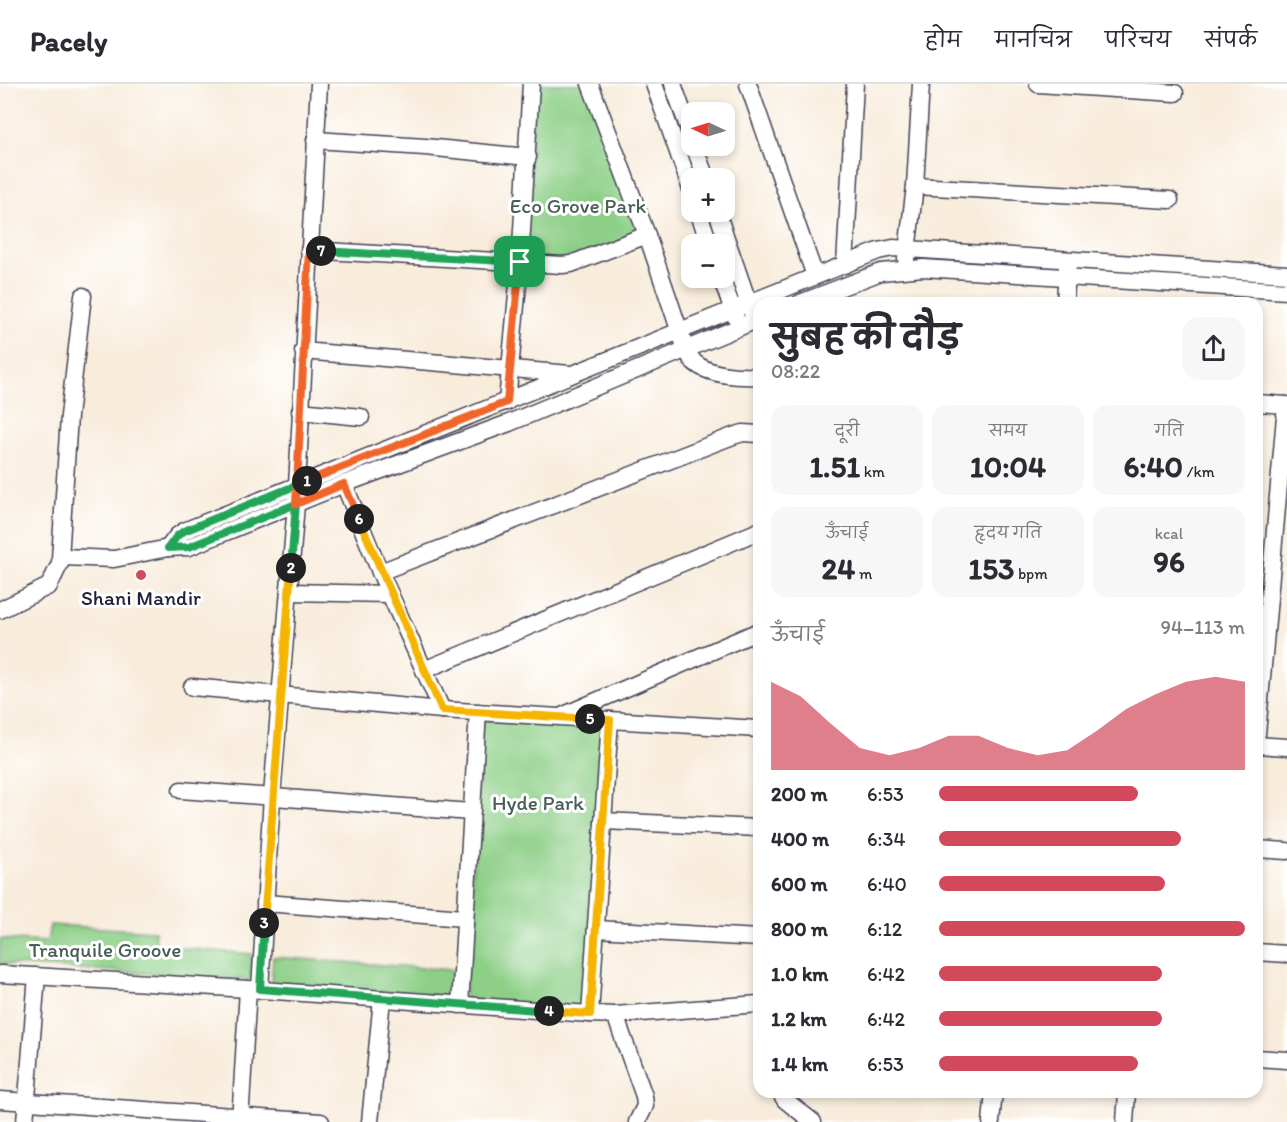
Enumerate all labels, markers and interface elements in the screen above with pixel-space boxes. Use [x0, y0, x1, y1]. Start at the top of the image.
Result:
text: Pacely [30, 24, 107, 58]
text: होम [925, 27, 962, 52]
text: मानचित्र [995, 27, 1072, 52]
text: परिचय [1105, 27, 1171, 52]
text: संपर्क [1204, 27, 1257, 52]
north arrow [681, 102, 735, 156]
map controls [681, 102, 735, 288]
button: + [681, 168, 735, 222]
park label: Eco Grove Park [510, 193, 647, 218]
button: − [681, 234, 735, 288]
pin: 7 [306, 236, 336, 266]
pin [494, 236, 545, 287]
text: 7 [317, 241, 325, 260]
icon: arrive [503, 245, 536, 278]
text: सुबह की दौड़ [771, 317, 961, 356]
button: share [1182, 317, 1245, 380]
text: 08:22 [771, 359, 820, 383]
text: दूरी [834, 421, 860, 440]
text: समय [989, 421, 1027, 440]
text: गति [1154, 421, 1184, 440]
text: 1.51 [809, 448, 860, 485]
text: 10:04 [970, 448, 1046, 485]
text: 6:40 [1123, 448, 1183, 485]
text: km [860, 462, 885, 481]
text: /km [1183, 462, 1215, 481]
pin: 1 [292, 466, 322, 496]
text: 1 [303, 471, 311, 490]
pin: 6 [344, 504, 374, 534]
text: 6 [355, 509, 363, 528]
text: ऊँचाई [826, 523, 868, 542]
text: हृदय गति [974, 523, 1042, 542]
text: kcal [1155, 524, 1183, 543]
text: 96 [1153, 543, 1185, 580]
text: 24 [822, 550, 855, 587]
text: 153 [968, 550, 1014, 587]
pin: 2 [276, 553, 306, 583]
text: 2 [287, 558, 295, 577]
text: m [855, 564, 872, 583]
text: bpm [1014, 564, 1048, 583]
marker: Shani Mandir [134, 568, 148, 582]
place label: Shani Mandir [81, 585, 201, 610]
text: 94–113 m [1161, 615, 1245, 639]
text: ऊँचाई [771, 622, 825, 646]
pin: 5 [575, 704, 605, 734]
text: 5 [586, 709, 594, 728]
text: 200 m [771, 782, 827, 806]
text: 6:53 [867, 782, 904, 806]
park label: Hyde Park [492, 790, 584, 815]
text: 400 m [771, 827, 829, 851]
text: 6:34 [867, 827, 905, 851]
text: 600 m [771, 872, 828, 896]
text: 6:40 [867, 872, 907, 896]
pin: 3 [249, 908, 279, 938]
text: 3 [260, 913, 268, 932]
text: 800 m [771, 917, 828, 941]
text: 6:12 [867, 917, 902, 941]
park label: Tranquile Groove [29, 937, 181, 962]
text: 1.0 km [771, 962, 828, 986]
text: 6:42 [867, 962, 905, 986]
pin: 4 [534, 996, 564, 1026]
text: 4 [544, 1001, 554, 1020]
text: 1.2 km [771, 1007, 827, 1031]
text: 6:42 [867, 1007, 905, 1031]
text: 1.4 km [771, 1052, 828, 1076]
text: 6:53 [867, 1052, 904, 1076]

